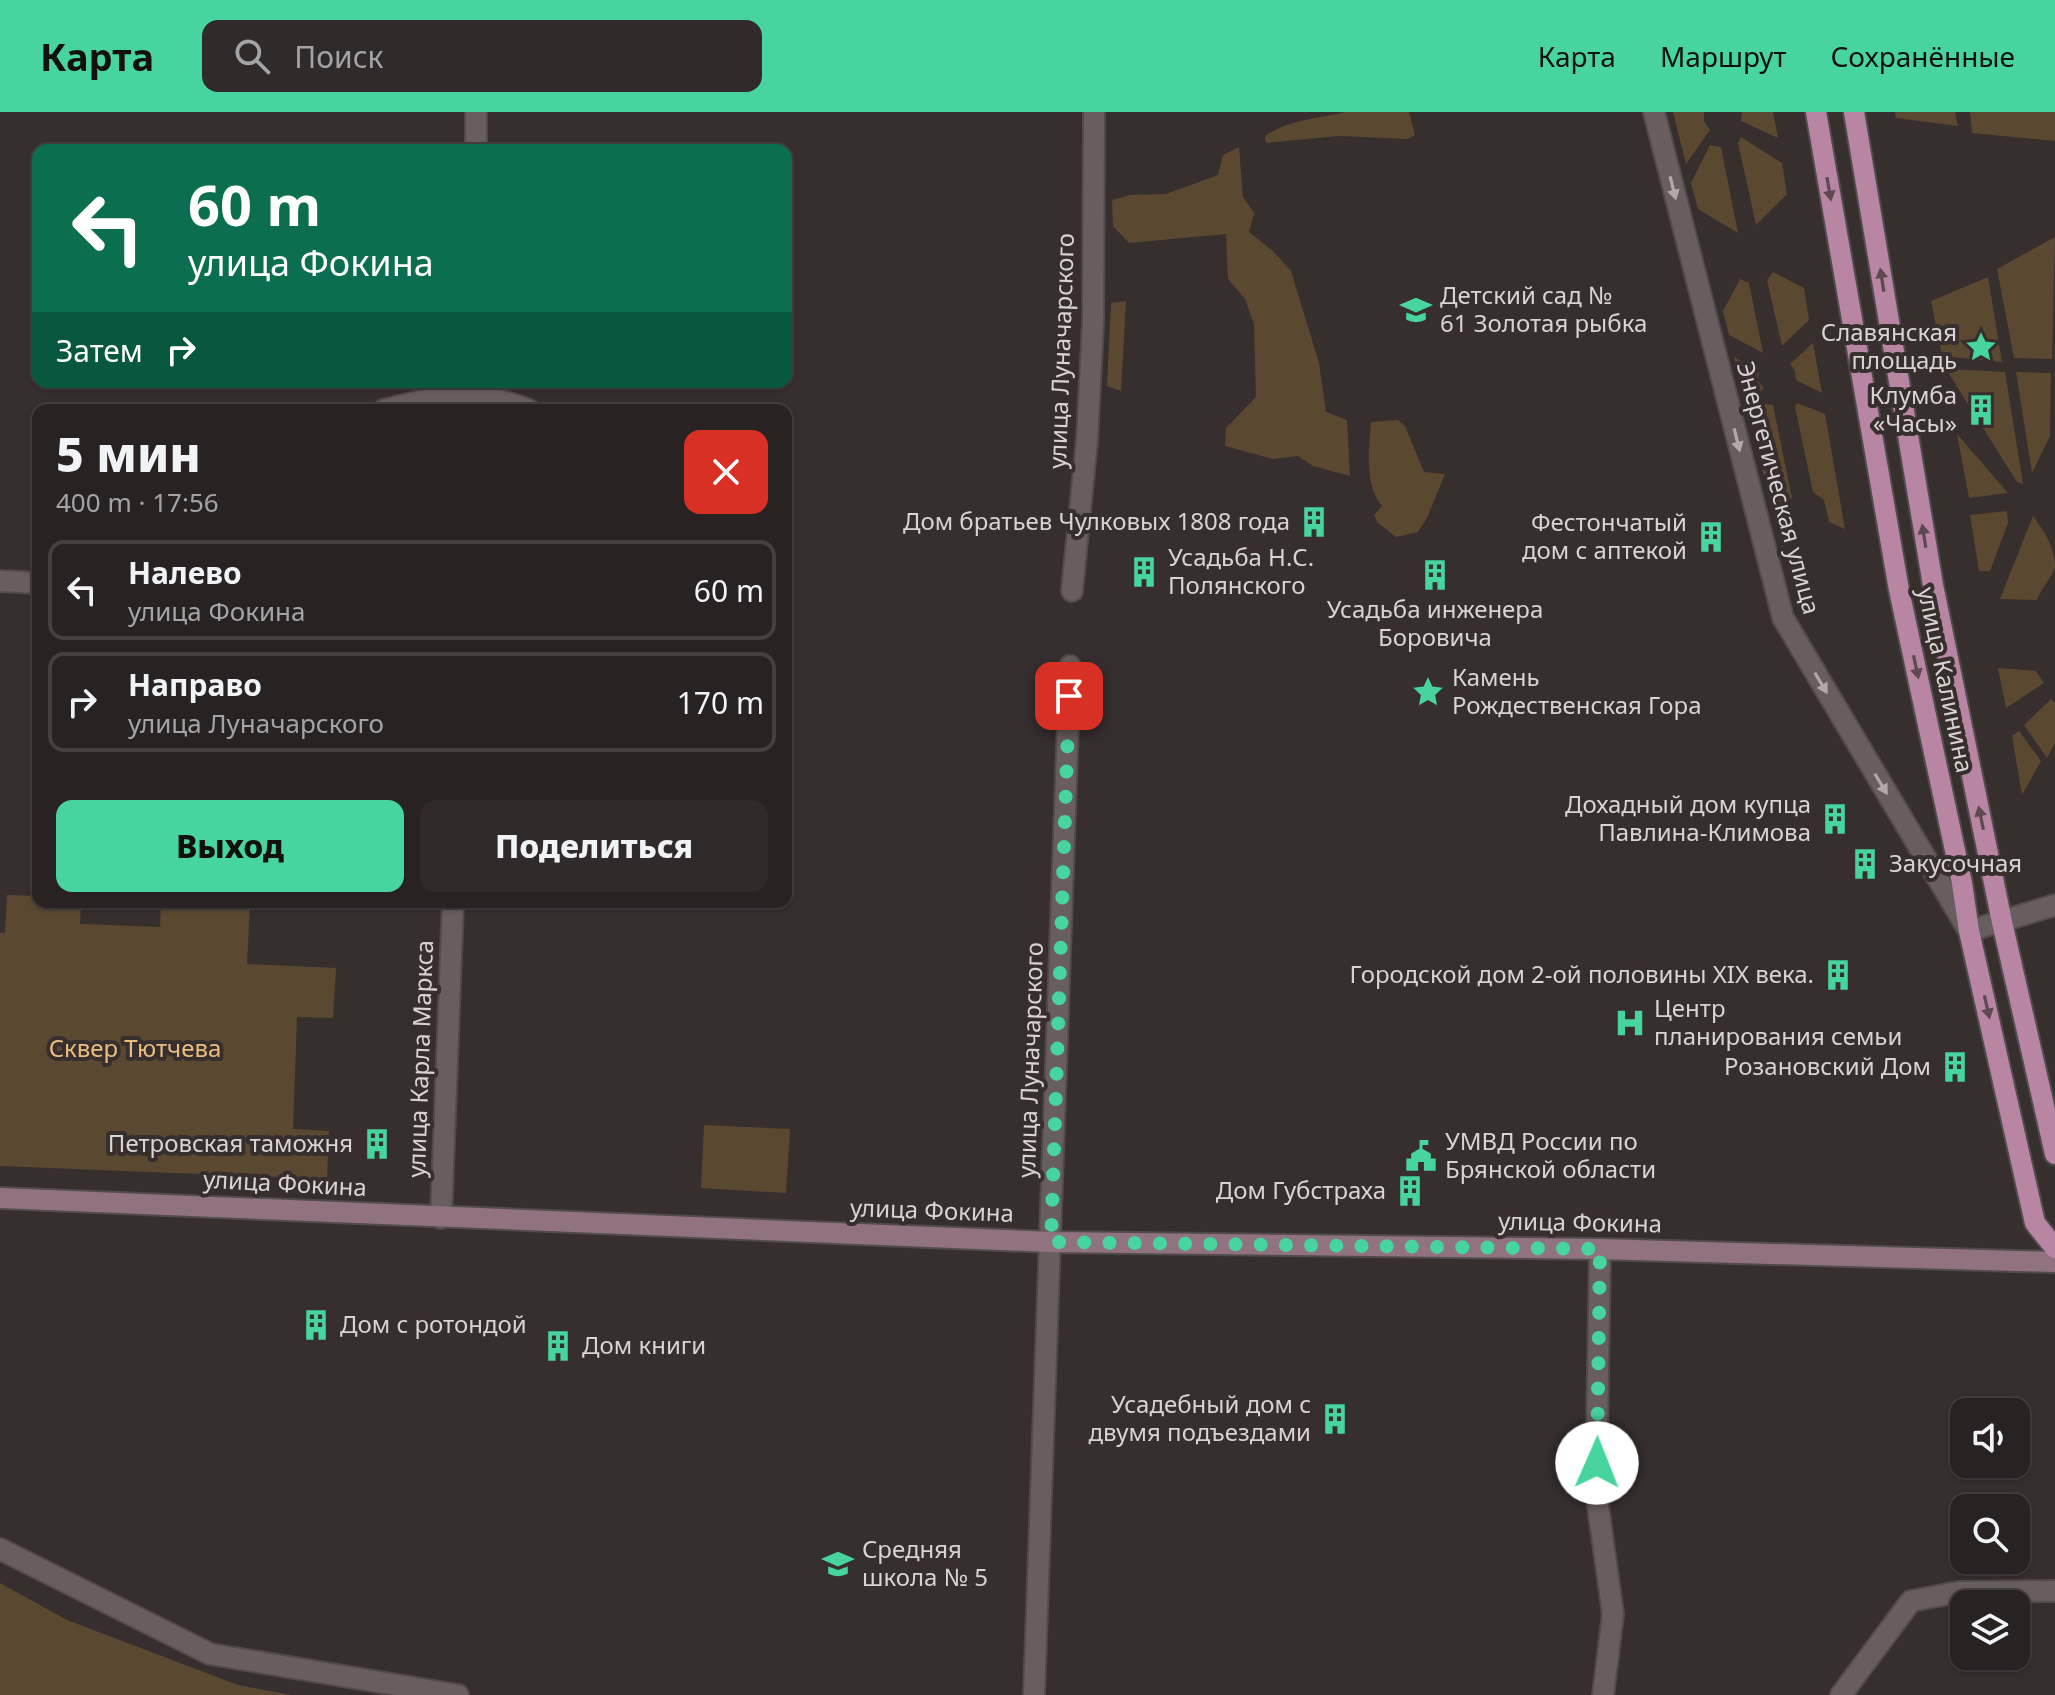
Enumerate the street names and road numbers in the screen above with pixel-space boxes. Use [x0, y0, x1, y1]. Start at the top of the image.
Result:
street label: улица Луначарского [1040, 232, 1081, 470]
street label: Энергетическая улица [1730, 358, 1829, 618]
street label: улица Калинина [1911, 584, 1982, 776]
street label: улица Карла Маркса [399, 940, 440, 1178]
street label: улица Луначарского [1009, 941, 1050, 1179]
street label: улица Фокина [202, 1162, 368, 1203]
street label: улица Фокина [850, 1190, 1015, 1229]
street label: улица Фокина [1498, 1204, 1662, 1239]

